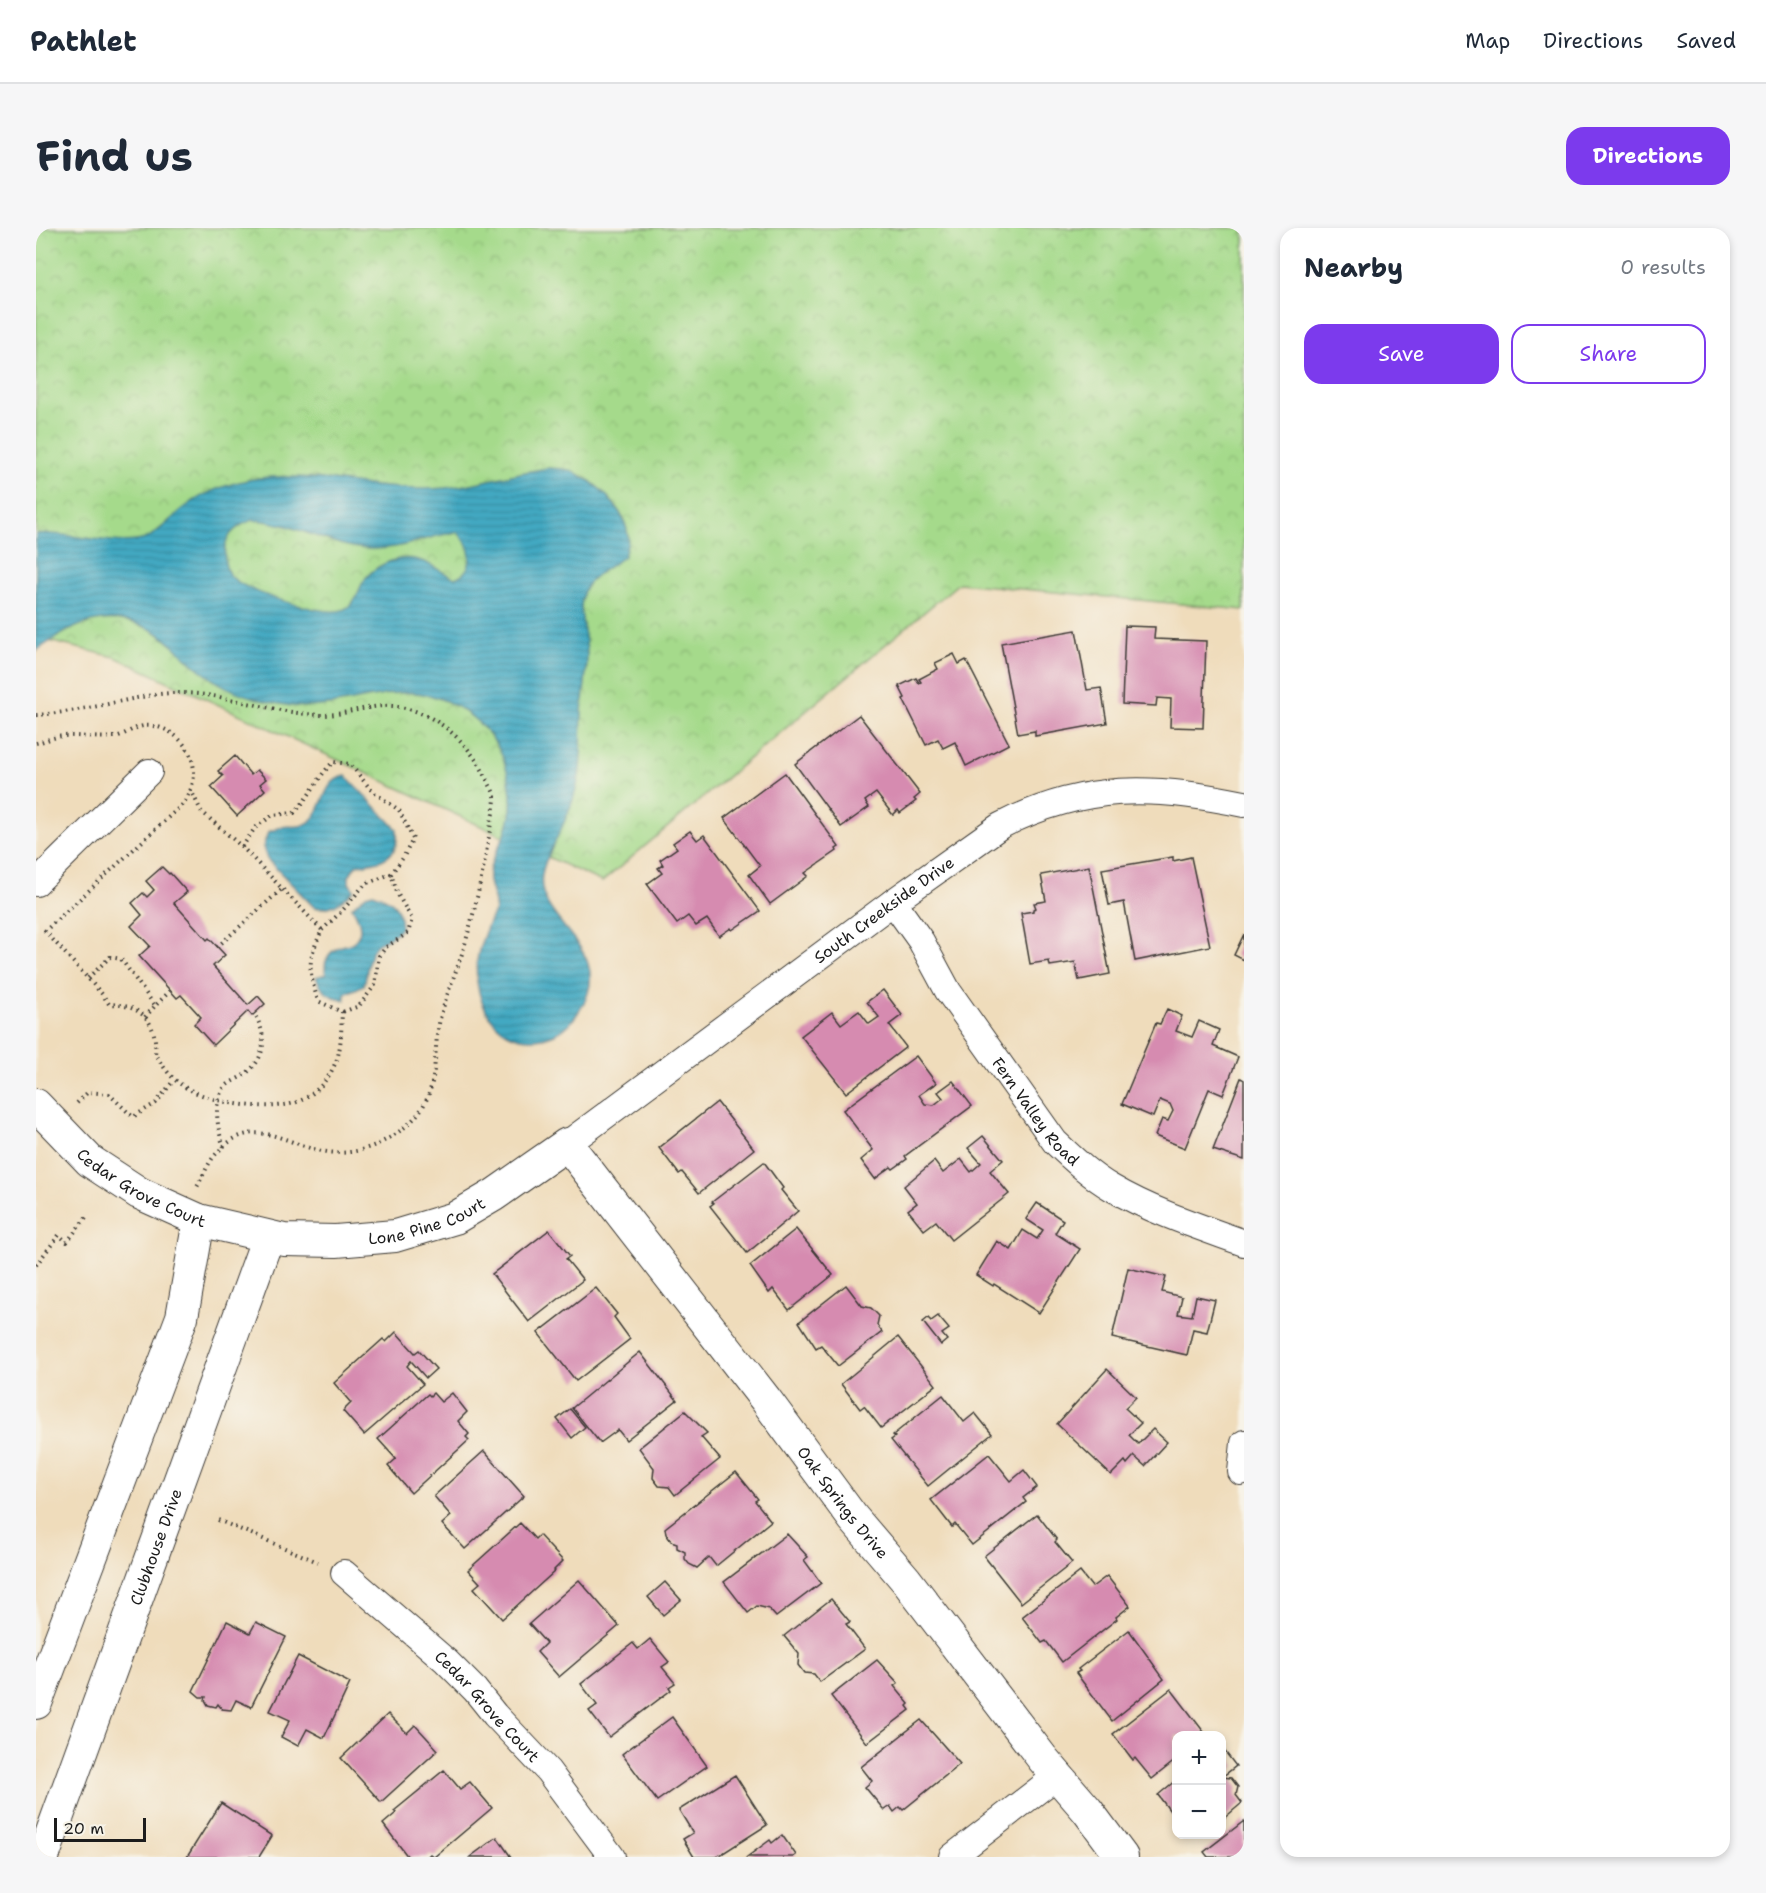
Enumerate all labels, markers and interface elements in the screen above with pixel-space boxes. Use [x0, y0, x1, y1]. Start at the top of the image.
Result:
text: Pathlet [30, 22, 137, 60]
text: Map [1465, 27, 1510, 55]
text: Directions [1543, 27, 1643, 55]
text: Saved [1676, 27, 1736, 55]
button: Directions [1566, 127, 1730, 185]
text: Find us [36, 128, 193, 184]
text: Nearby [1304, 250, 1403, 285]
text: 0 results [1620, 254, 1706, 280]
button: Save [1304, 324, 1499, 384]
button: Share [1511, 324, 1706, 384]
street label: South Creekside Drive [810, 852, 958, 968]
street label: Fern Valley Road [987, 1053, 1084, 1171]
street label: Cedar Grove Court [72, 1144, 207, 1232]
street label: Lone Pine Court [367, 1193, 489, 1249]
street label: Oak Springs Drive [793, 1442, 893, 1563]
street label: Clubhouse Drive [125, 1486, 187, 1608]
street label: Cedar Grove Court [430, 1646, 544, 1767]
map controls [1172, 1731, 1226, 1839]
button: + [1172, 1731, 1226, 1785]
button: − [1172, 1785, 1226, 1839]
scale bar [54, 1815, 146, 1842]
text: 20 m [63, 1818, 104, 1839]

